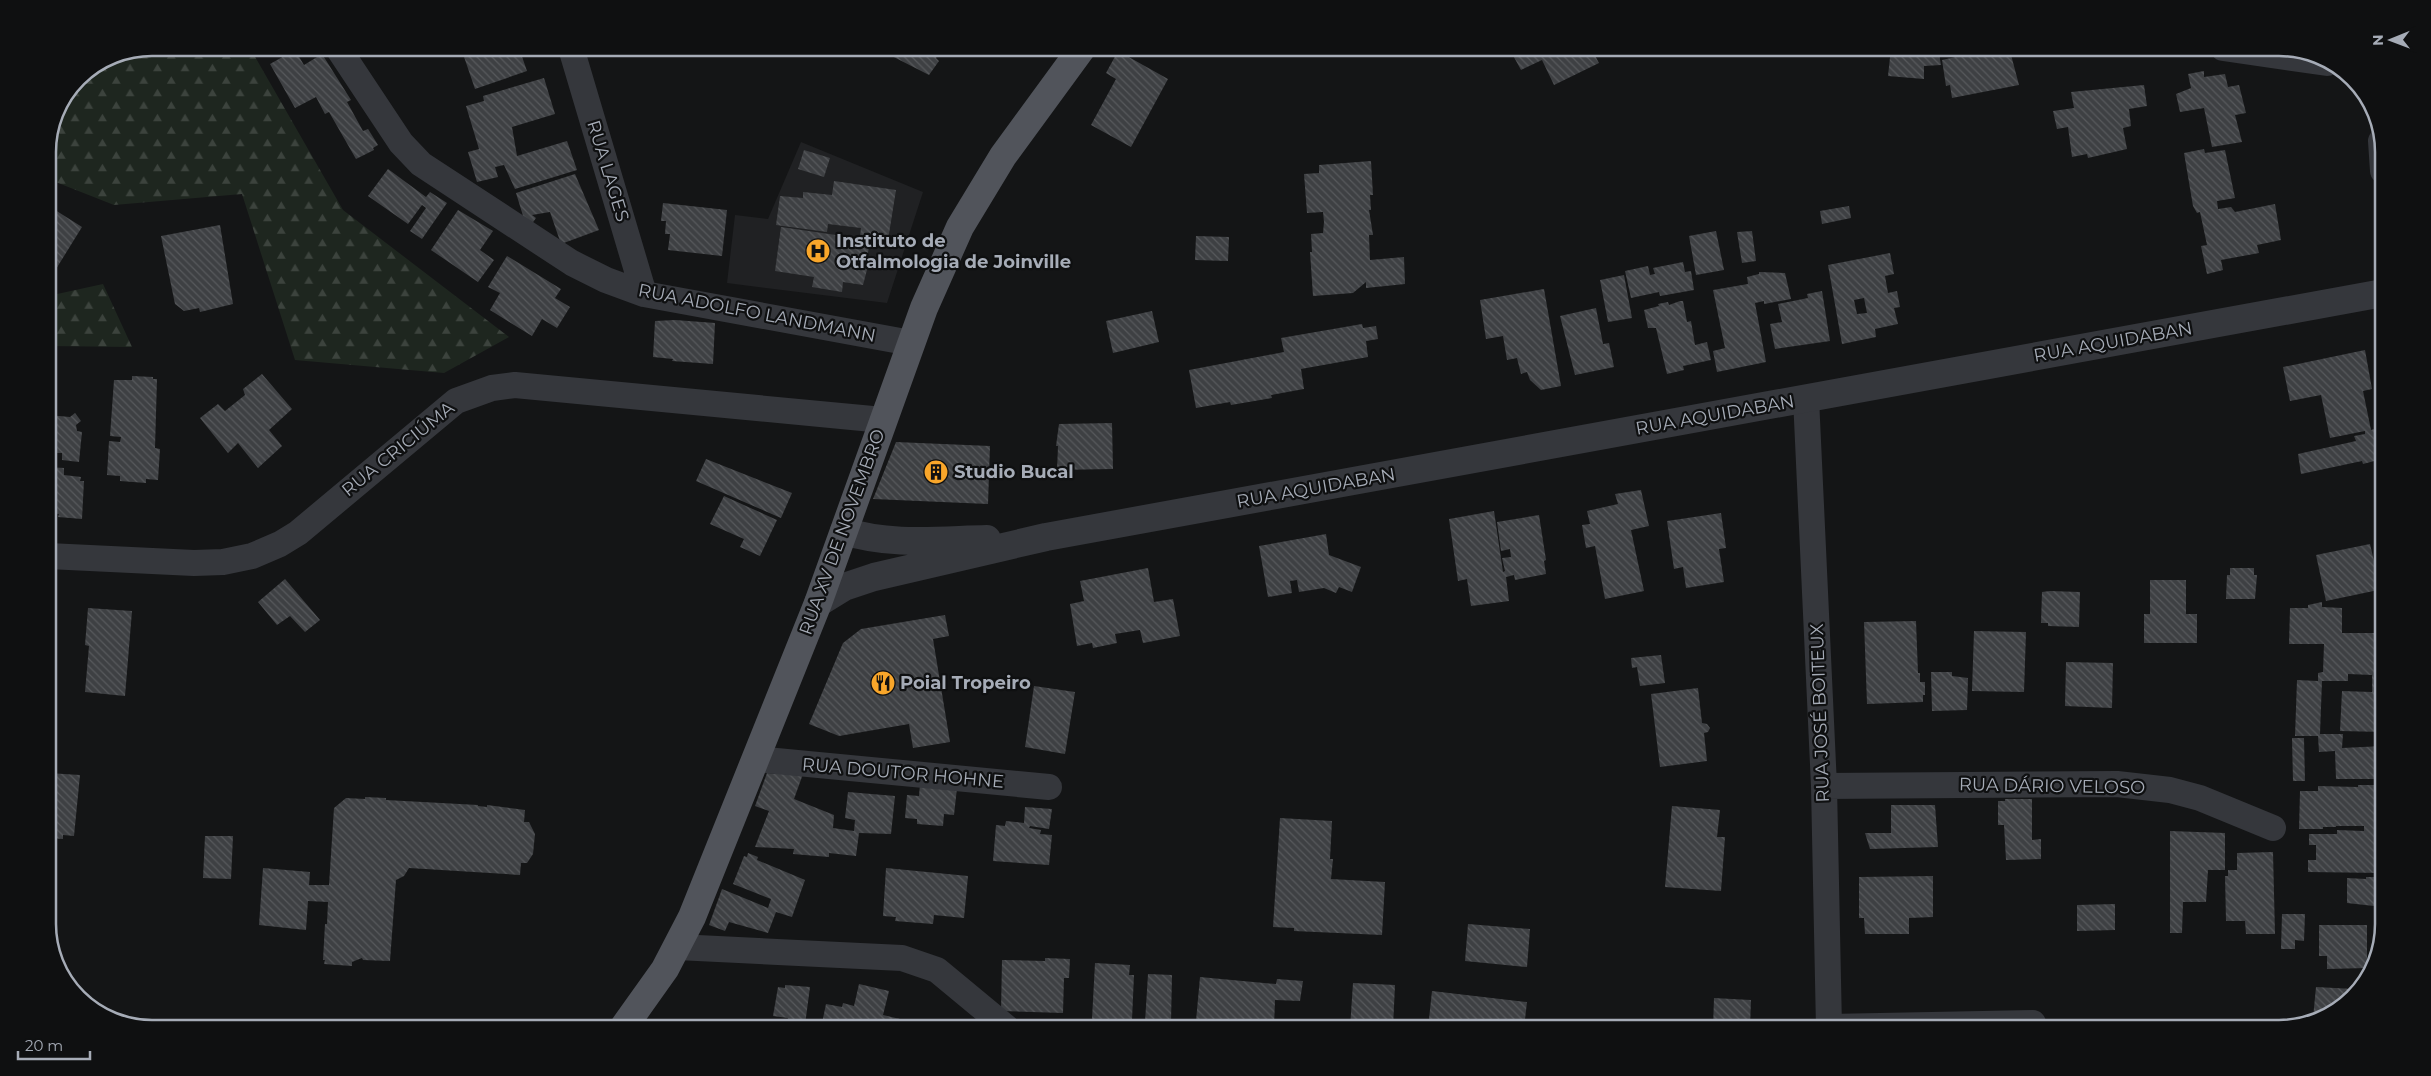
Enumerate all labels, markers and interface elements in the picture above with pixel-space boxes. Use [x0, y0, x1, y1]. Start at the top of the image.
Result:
north arrow [2366, 15, 2416, 65]
text: N [2369, 34, 2387, 46]
street label: RUA LAGES [582, 118, 634, 224]
place label: Instituto de Otfalmologia de Joinville [836, 230, 1071, 273]
hospital icon: Instituto de Otfalmologia de Joinville [805, 238, 831, 264]
street label: RUA ADOLFO LANDMANN [636, 279, 878, 347]
street label: RUA AQUIDABAN [2032, 317, 2194, 367]
street label: RUA AQUIDABAN [1634, 390, 1796, 440]
street label: RUA CRICIÚMA [337, 397, 459, 501]
street label: RUA XV DE NOVEMBRO [794, 426, 890, 638]
building icon: Studio Bucal [923, 459, 949, 485]
place label: Studio Bucal [954, 461, 1074, 483]
street label: RUA AQUIDABAN [1235, 463, 1397, 513]
street label: RUA JOSÉ BOITEUX [1806, 623, 1834, 803]
restaurant icon: Poial Tropeiro [870, 670, 896, 696]
place label: Poial Tropeiro [900, 672, 1031, 694]
street label: RUA DOUTOR HOHNE [801, 753, 1005, 793]
street label: RUA DÁRIO VELOSO [1959, 773, 2145, 799]
scale bar [18, 1028, 90, 1060]
text: 20 m [25, 1036, 63, 1055]

